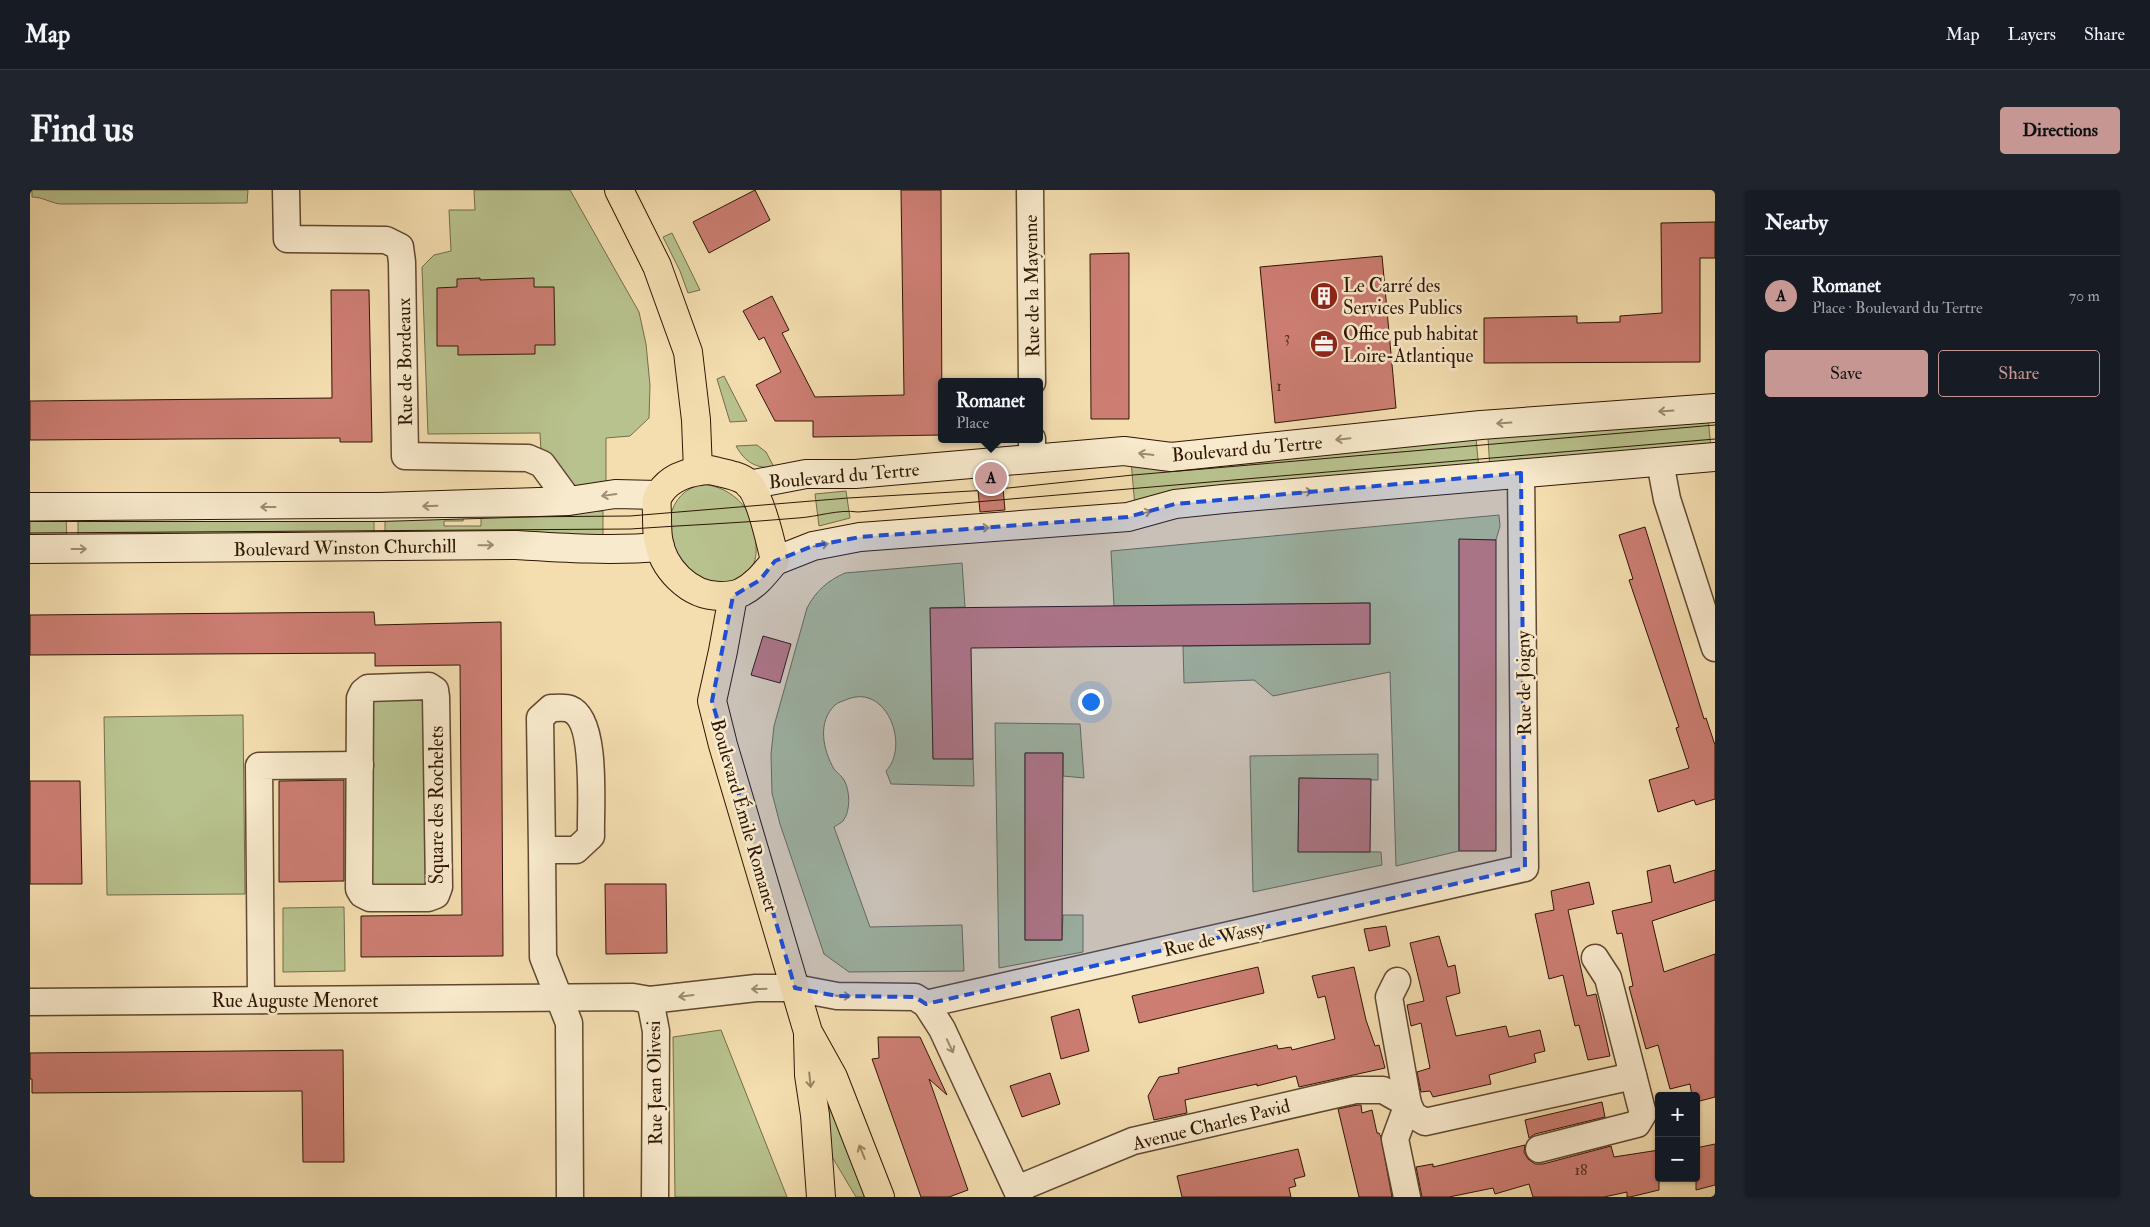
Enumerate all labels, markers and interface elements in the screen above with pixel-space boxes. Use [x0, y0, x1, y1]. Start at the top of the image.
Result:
text: Map [25, 19, 70, 50]
text: Map [1946, 23, 1980, 46]
text: Layers [2008, 23, 2056, 46]
text: Share [2084, 23, 2125, 46]
button: Directions [2000, 107, 2120, 154]
text: Find us [30, 108, 134, 152]
text: Nearby [1765, 209, 1828, 236]
street label: Rue de la Mayenne [1019, 214, 1045, 358]
place label: Le Carré des Services Publics [1343, 274, 1462, 320]
text: Romanet [1812, 274, 1881, 298]
building icon: Le Carré des Services Publics [1309, 281, 1339, 311]
text: A [1776, 286, 1786, 306]
text: 70 m [2069, 286, 2100, 306]
street label: Rue de Bordeaux [392, 297, 418, 426]
text: Place · Boulevard du Tertre [1812, 298, 1983, 318]
place label: Office pub habitat Loire-Atlantique [1343, 322, 1478, 368]
house number: 3 [1284, 327, 1290, 347]
office icon: Office pub habitat Loire-Atlantique [1309, 329, 1339, 359]
button: Save [1765, 350, 1928, 397]
button: Share [1938, 350, 2100, 397]
house number: 1 [1276, 376, 1282, 396]
popup [938, 378, 1043, 443]
text: Romanet [956, 389, 1025, 413]
one-way arrow [1659, 407, 1675, 416]
text: Place [956, 413, 989, 433]
one-way arrow [1497, 419, 1513, 428]
street label: Boulevard du Tertre [1171, 430, 1324, 468]
one-way arrow [1335, 434, 1351, 444]
one-way arrow [1139, 449, 1155, 459]
street label: Boulevard du Tertre [768, 457, 921, 495]
pin: A [975, 459, 1007, 497]
one-way arrow [1297, 487, 1313, 497]
one-way arrow [602, 490, 618, 500]
one-way arrow [422, 501, 438, 511]
one-way arrow [260, 502, 276, 512]
one-way arrow [1136, 507, 1152, 517]
one-way arrow [974, 523, 990, 532]
street label: Boulevard Winston Churchill [233, 534, 457, 562]
one-way arrow [813, 539, 829, 549]
one-way arrow [478, 540, 494, 550]
one-way arrow [70, 544, 86, 554]
street label: Rue de Joigny [1511, 630, 1537, 736]
your location [1078, 689, 1104, 715]
street label: Boulevard Émile Romanet [705, 715, 785, 915]
street label: Square des Rochelets [425, 726, 449, 884]
street label: Rue de Wassy [1161, 916, 1268, 962]
one-way arrow [751, 984, 767, 993]
street label: Rue Auguste Menoret [212, 989, 378, 1013]
one-way arrow [678, 991, 694, 1001]
one-way arrow [835, 991, 851, 1000]
street label: Rue Jean Olivesi [642, 1020, 668, 1146]
one-way arrow [945, 1038, 955, 1053]
one-way arrow [805, 1072, 815, 1088]
map controls [1655, 1092, 1700, 1182]
button: + [1655, 1092, 1700, 1137]
street label: Avenue Charles Pavid [1129, 1094, 1293, 1156]
button: − [1655, 1137, 1700, 1182]
one-way arrow [857, 1145, 867, 1160]
house number: 18 [1574, 1160, 1588, 1180]

